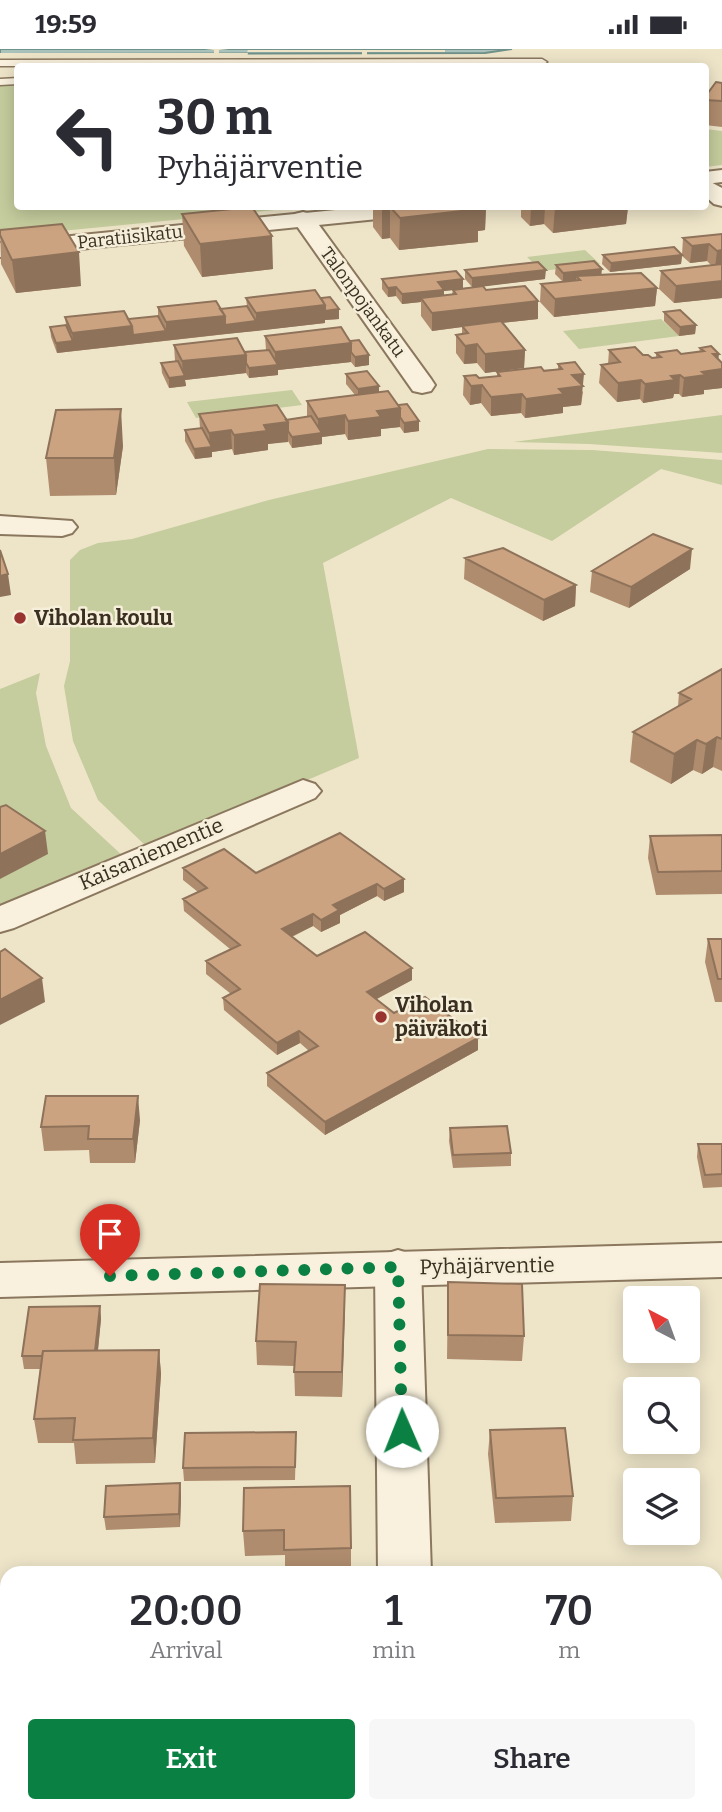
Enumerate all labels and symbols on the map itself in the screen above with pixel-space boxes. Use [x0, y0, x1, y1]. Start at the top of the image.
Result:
street label: Paratiisikatu [76, 221, 184, 253]
street label: Talonpojankatu [316, 243, 410, 361]
place label: Viholan koulu [34, 605, 173, 631]
marker: Viholan koulu [12, 610, 28, 626]
street label: Kaisaniementie [75, 812, 227, 896]
place label: Viholan päiväkoti [395, 992, 488, 1042]
marker: Viholan päiväkoti [373, 1009, 389, 1025]
pin [80, 1204, 140, 1276]
street label: Pyhäjärventie [419, 1252, 555, 1280]
north arrow [623, 1286, 700, 1363]
position arrow [365, 1394, 439, 1468]

